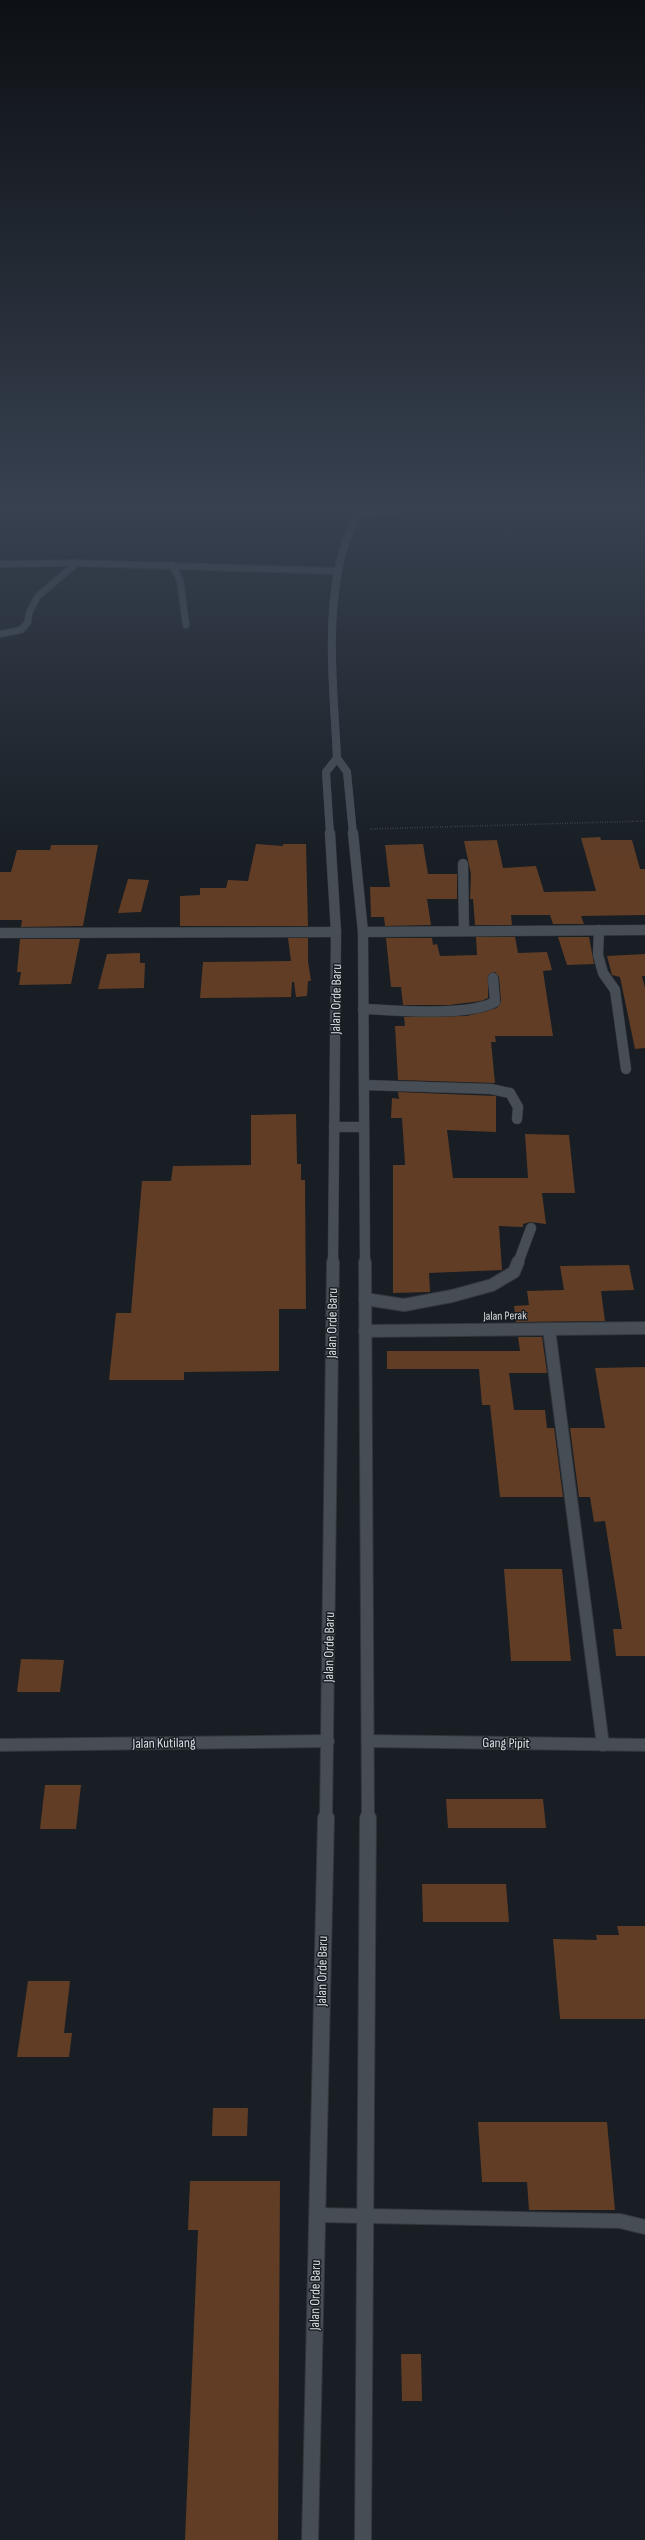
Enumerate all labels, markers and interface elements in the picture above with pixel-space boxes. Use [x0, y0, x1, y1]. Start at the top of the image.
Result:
street label: Jalan Orde Baru [327, 964, 345, 1035]
street label: Jalan Orde Baru [323, 1288, 341, 1359]
street label: Jalan Perak [482, 1308, 527, 1324]
street label: Jalan Orde Baru [320, 1612, 338, 1683]
street label: Jalan Kutilang [131, 1734, 196, 1752]
street label: Gang Pipit [482, 1734, 530, 1752]
street label: Jalan Orde Baru [313, 1936, 331, 2007]
street label: Jalan Orde Baru [306, 2260, 324, 2331]

